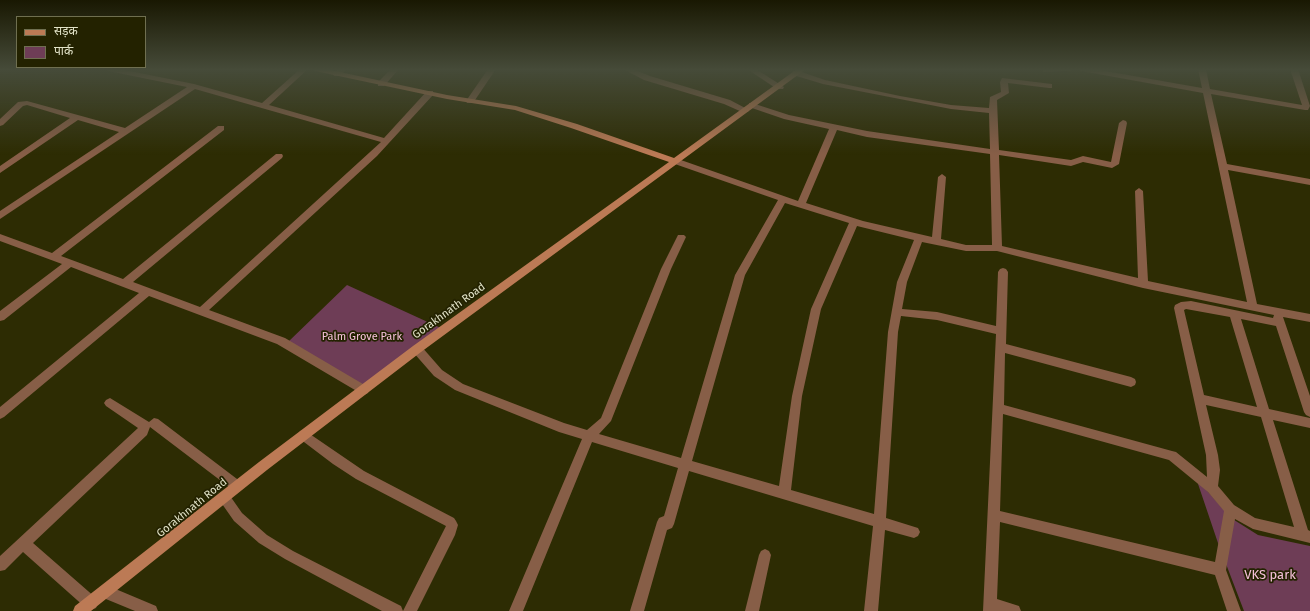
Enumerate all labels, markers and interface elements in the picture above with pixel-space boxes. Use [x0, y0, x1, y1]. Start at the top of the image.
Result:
legend [16, 16, 146, 68]
text: सड़क [54, 24, 78, 38]
text: पार्क [54, 44, 73, 58]
street label: Gorakhnath Road [410, 280, 488, 342]
park label: Palm Grove Park [322, 330, 402, 344]
street label: Gorakhnath Road [154, 476, 230, 540]
park label: VKS park [1244, 567, 1296, 583]

